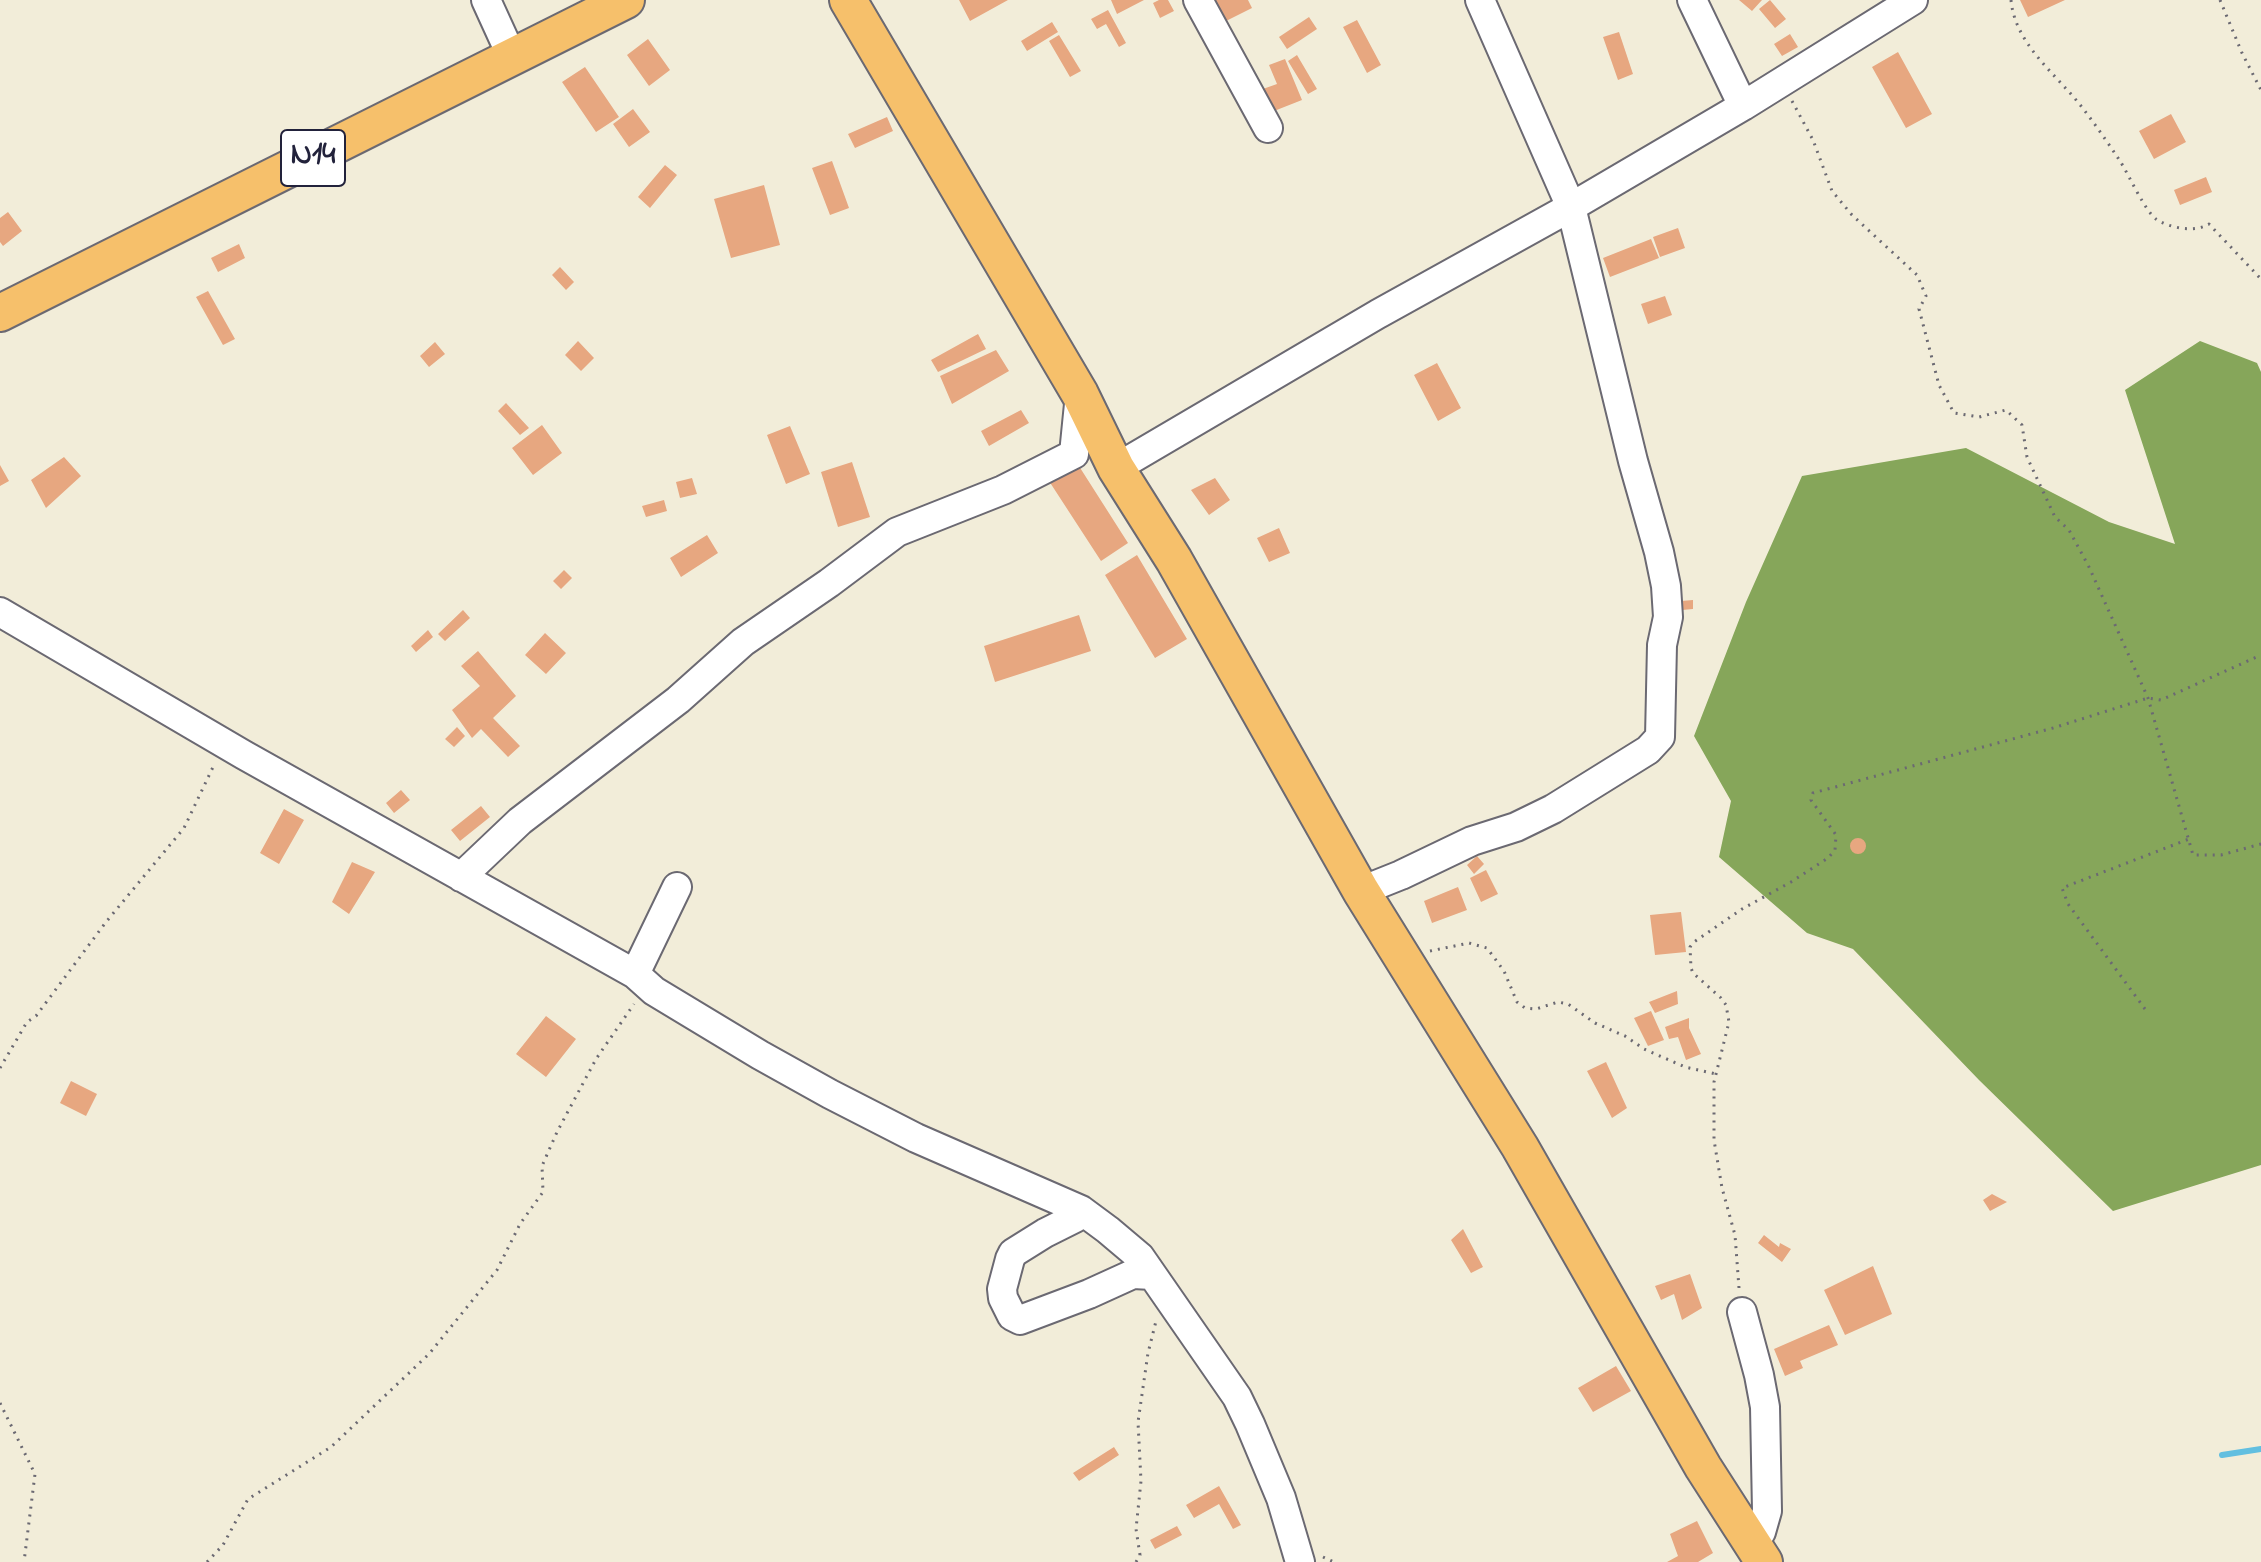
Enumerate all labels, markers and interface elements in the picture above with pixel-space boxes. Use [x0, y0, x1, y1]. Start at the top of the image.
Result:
road number: N14 [281, 130, 345, 186]

